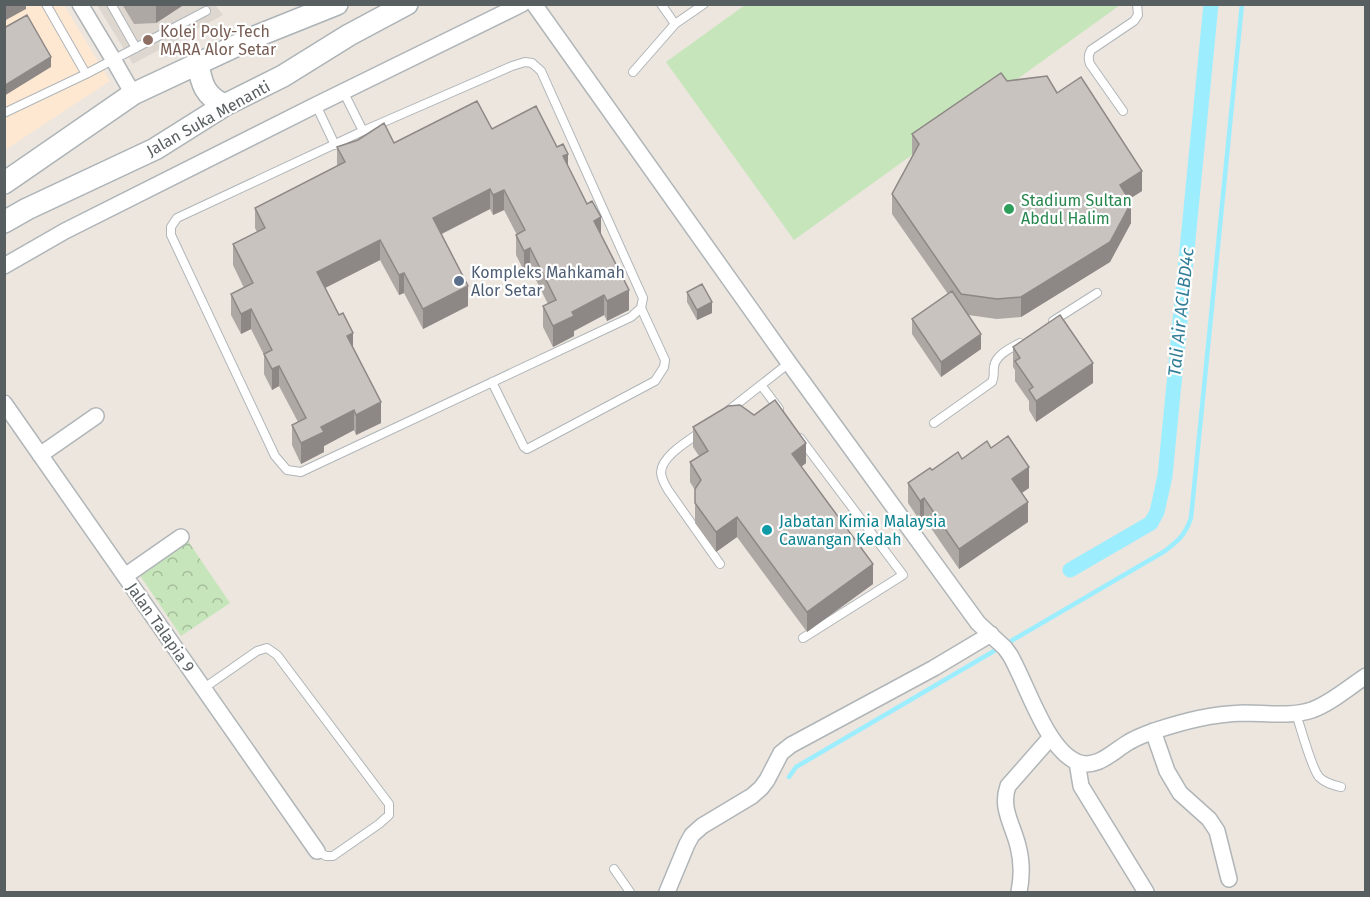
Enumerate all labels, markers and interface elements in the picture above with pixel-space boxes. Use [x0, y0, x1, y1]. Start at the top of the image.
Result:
place label: Kolej Poly-Tech MARA Alor Setar [160, 22, 277, 59]
marker: Kolej Poly-Tech MARA Alor Setar [141, 33, 155, 47]
street label: Jalan Suka Menanti [143, 77, 273, 160]
place label: Stadium Sultan Abdul Halim [1021, 191, 1132, 228]
marker: Stadium Sultan Abdul Halim [1002, 202, 1016, 216]
water label: Tali Air ACLBD4c [1163, 246, 1199, 377]
place label: Kompleks Mahkamah Alor Setar [471, 263, 625, 300]
marker: Kompleks Mahkamah Alor Setar [452, 274, 466, 288]
place label: Jabatan Kimia Malaysia Cawangan Kedah [779, 512, 946, 549]
marker: Jabatan Kimia Malaysia Cawangan Kedah [760, 523, 774, 537]
street label: Jalan Talapia 9 [123, 579, 198, 676]

